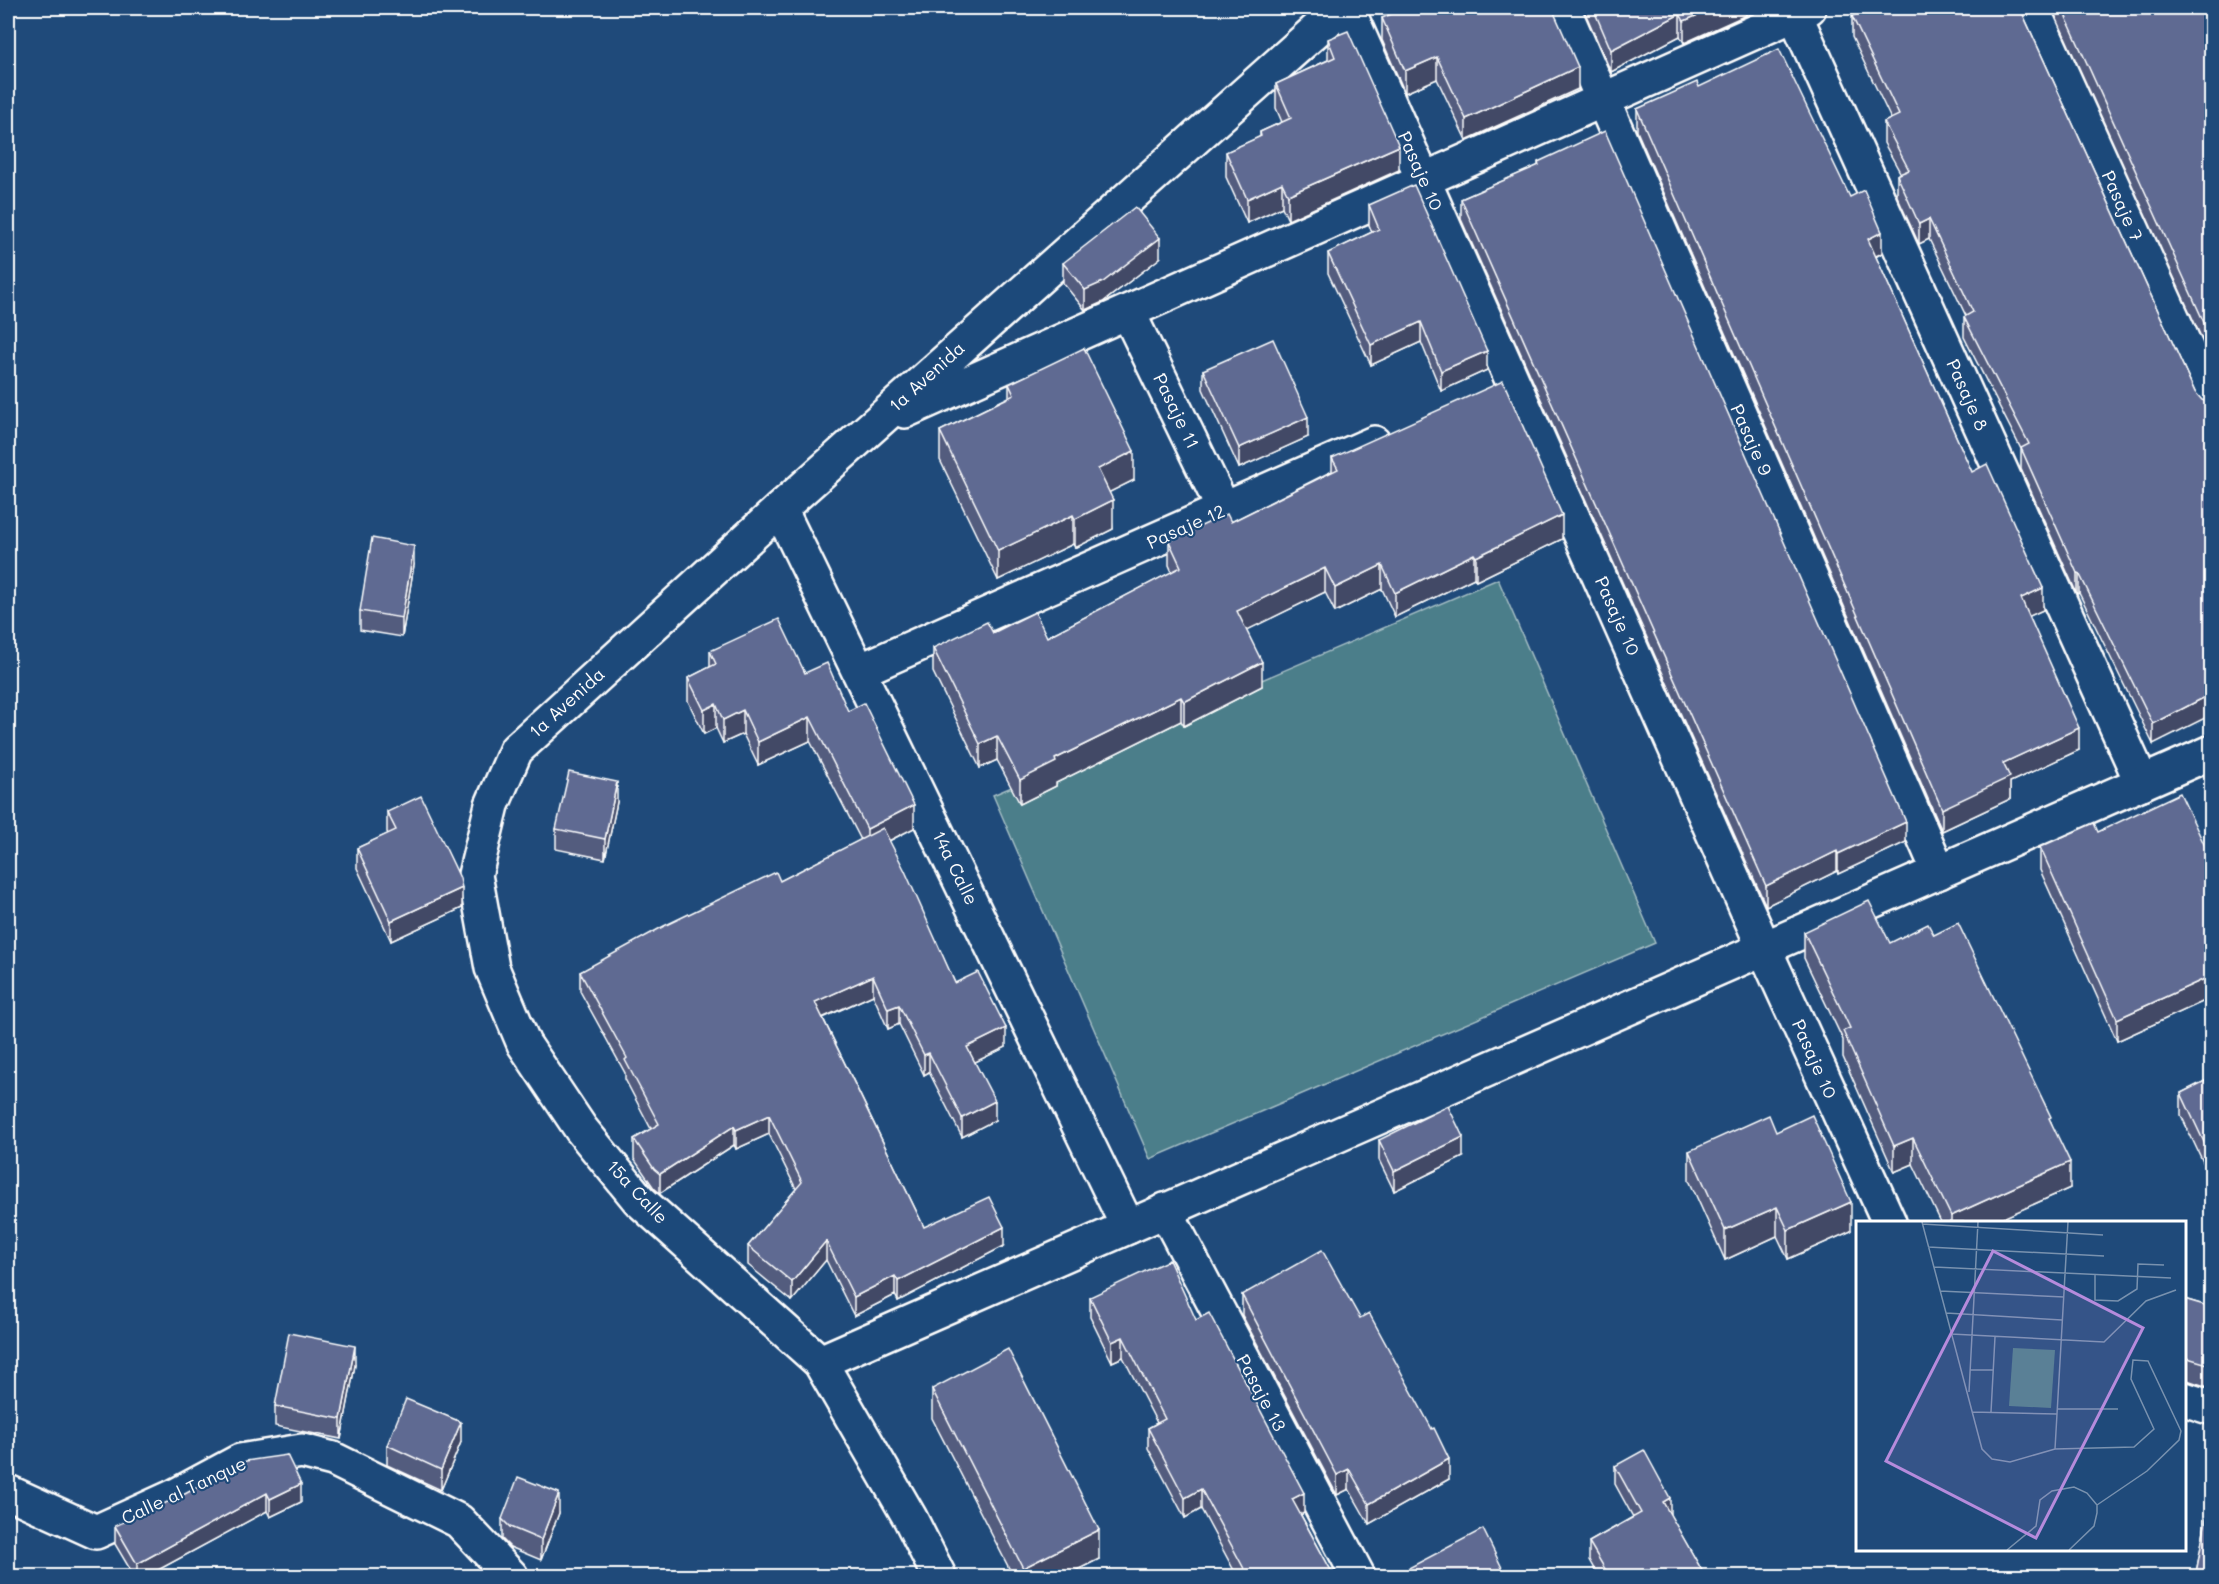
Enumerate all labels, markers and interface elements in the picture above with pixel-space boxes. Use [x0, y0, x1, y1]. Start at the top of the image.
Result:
street label: Pasaje 10 [1393, 127, 1449, 214]
street label: Pasaje 7 [2097, 166, 2149, 245]
street label: 1a Avenida [883, 336, 969, 417]
street label: Pasaje 8 [1941, 355, 1994, 434]
street label: Pasaje 11 [1148, 369, 1205, 452]
street label: Pasaje 9 [1726, 400, 1778, 479]
street label: Pasaje 12 [1143, 498, 1228, 554]
street label: Pasaje 10 [1590, 572, 1646, 659]
street label: 1a Avenida [523, 662, 609, 743]
street label: 14a Calle [928, 826, 984, 909]
street label: Pasaje 10 [1787, 1015, 1843, 1102]
street label: 15a Calle [602, 1154, 674, 1229]
inset map [1856, 1221, 2186, 1551]
street label: Pasaje 13 [1232, 1350, 1292, 1435]
street label: Calle al Tanque [117, 1451, 250, 1530]

